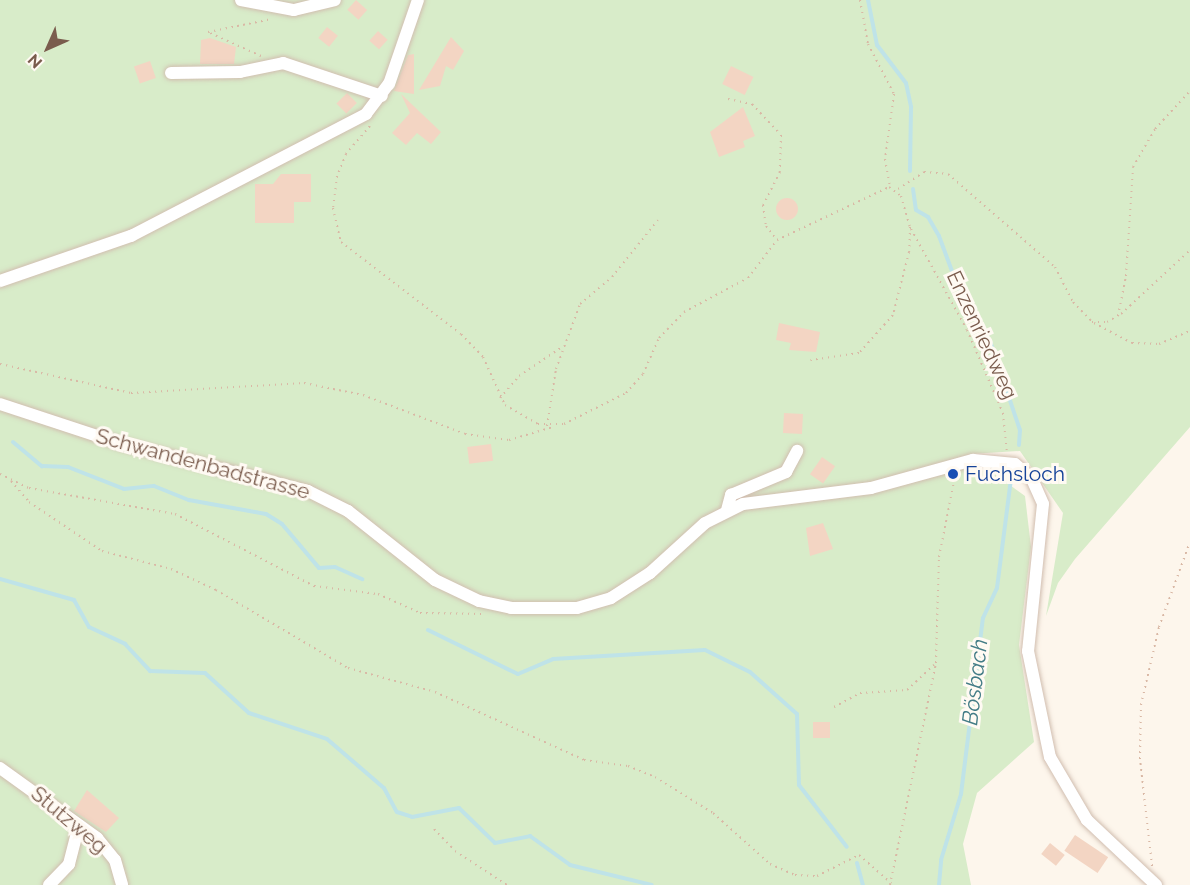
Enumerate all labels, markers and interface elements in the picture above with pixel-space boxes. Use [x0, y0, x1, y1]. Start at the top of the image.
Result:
north arrow [18, 18, 78, 78]
text: N [24, 50, 46, 72]
street label: Enzenriedweg [941, 267, 1023, 403]
street label: Schwandenbadstrasse [93, 423, 313, 505]
place label: Fuchsloch [965, 461, 1065, 487]
marker: Fuchsloch [946, 467, 960, 481]
water label: Bösbach [957, 637, 993, 727]
street label: Stutzweg [26, 781, 112, 859]

